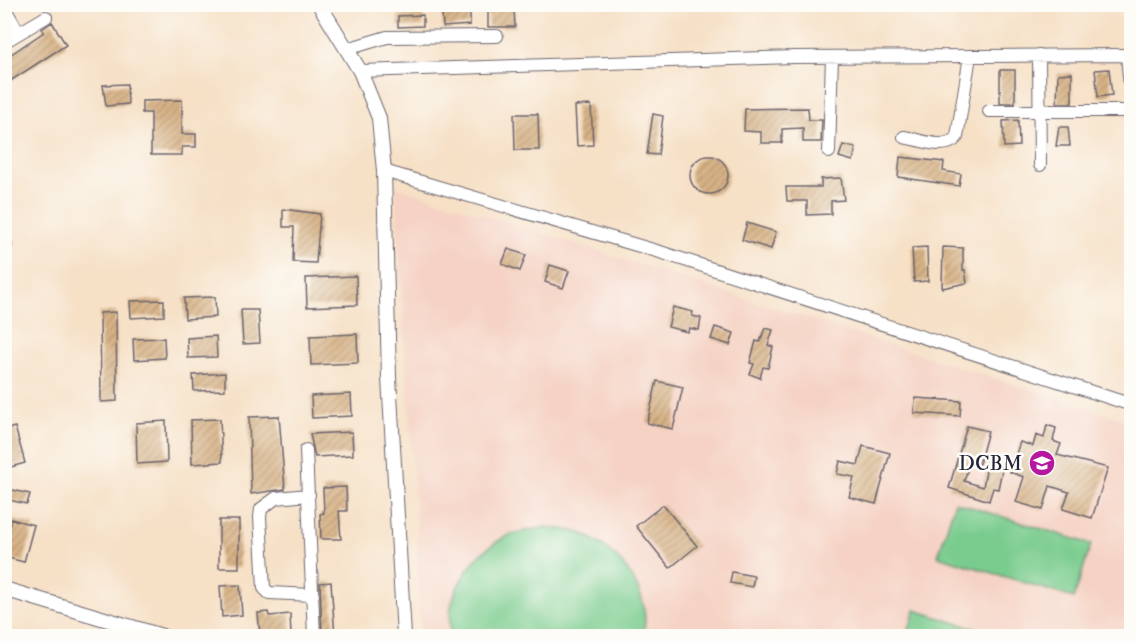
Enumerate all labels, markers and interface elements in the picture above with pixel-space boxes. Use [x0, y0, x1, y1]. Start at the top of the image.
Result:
school or university icon: DCBM [1027, 448, 1057, 478]
place label: DCBM [959, 451, 1022, 476]

